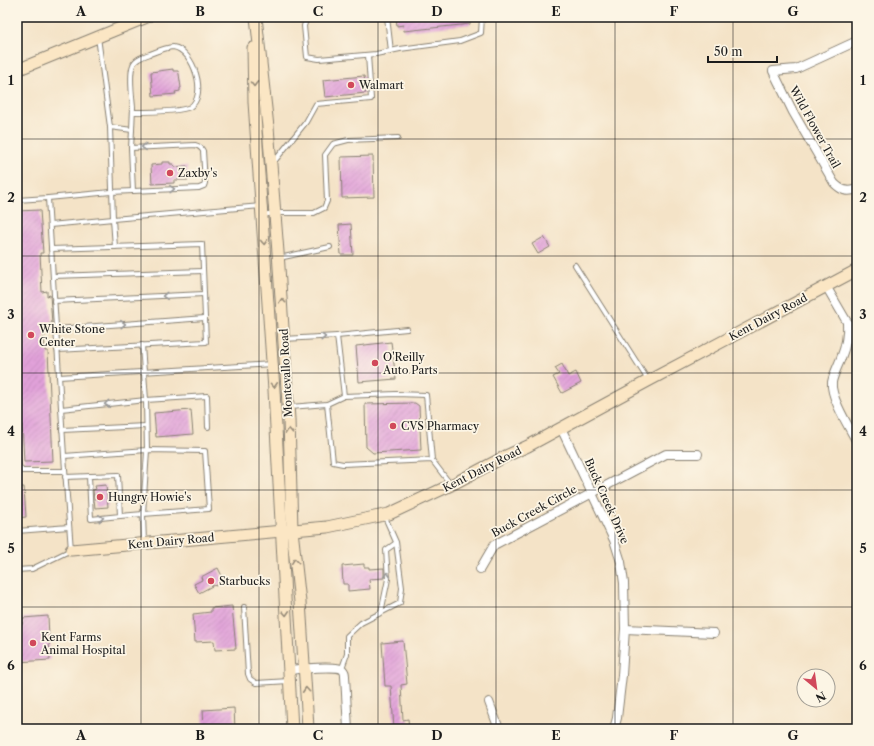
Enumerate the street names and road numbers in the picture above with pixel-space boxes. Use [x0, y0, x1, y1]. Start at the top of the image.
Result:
street label: Wild Flower Trail [786, 83, 844, 171]
street label: Kent Dairy Road [726, 290, 810, 344]
street label: Montevallo Road [277, 328, 295, 418]
street label: Kent Dairy Road [440, 443, 524, 495]
street label: Buck Creek Drive [582, 456, 632, 546]
street label: Buck Creek Circle [489, 482, 579, 540]
street label: Kent Dairy Road [127, 530, 215, 552]

